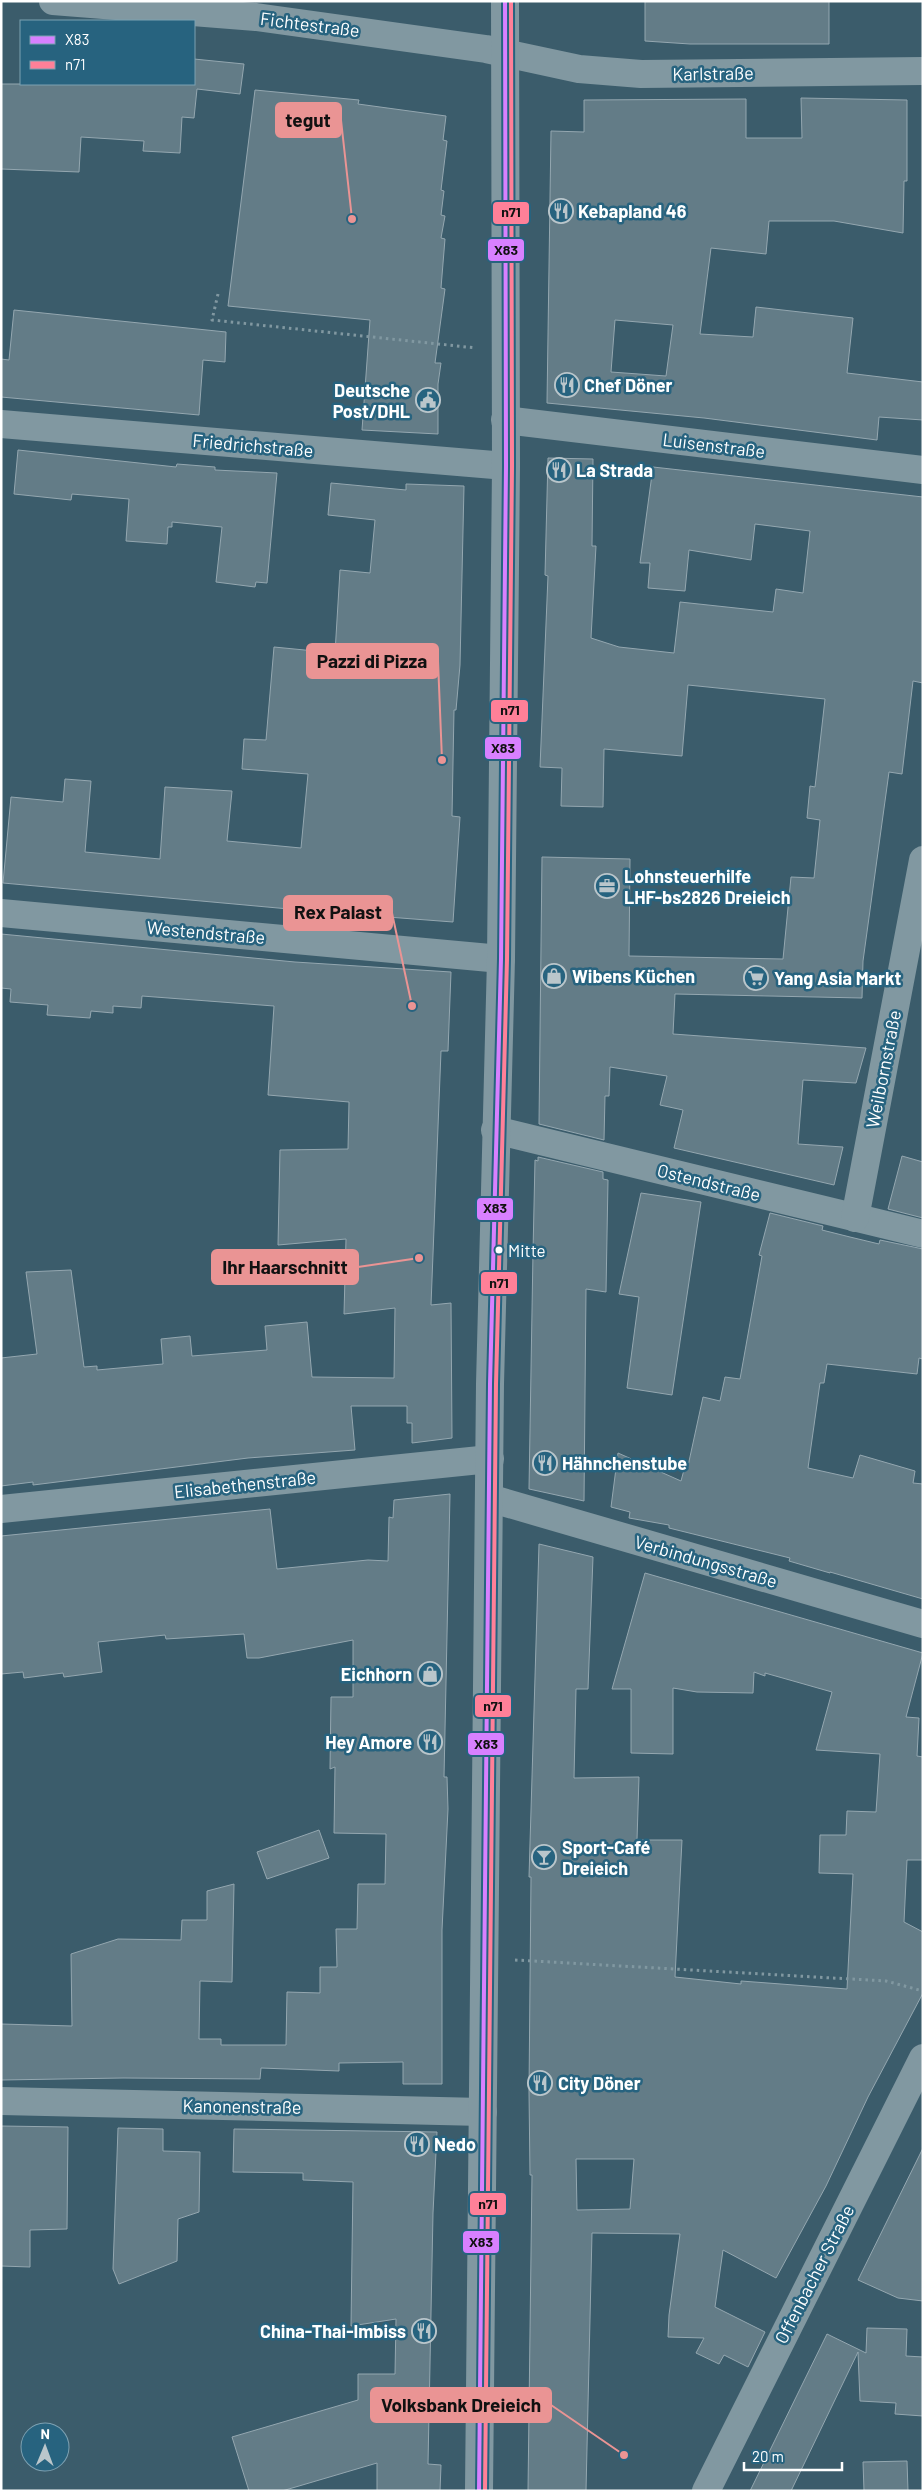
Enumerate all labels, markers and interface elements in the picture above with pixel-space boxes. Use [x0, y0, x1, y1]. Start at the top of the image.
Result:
street label: Fichtestraße [259, 7, 361, 41]
legend [20, 20, 195, 85]
text: X83 [65, 30, 89, 48]
text: n71 [65, 55, 85, 73]
street label: Karlstraße [672, 61, 754, 85]
callout: tegut [276, 103, 341, 137]
text: tegut [285, 108, 331, 131]
restaurant icon: Kebapland 46 [548, 198, 574, 224]
place label: Kebapland 46 [578, 200, 687, 222]
line badge: n71 [492, 201, 530, 225]
text: n71 [501, 203, 521, 220]
line badge: X83 [487, 238, 525, 262]
text: X83 [494, 241, 518, 258]
restaurant icon: Chef Döner [554, 372, 580, 398]
place label: Chef Döner [584, 374, 673, 396]
place label: Deutsche Post/DHL [333, 379, 410, 422]
public building icon: Deutsche Post/DHL [415, 387, 441, 413]
street label: Luisenstraße [662, 428, 766, 462]
street label: Friedrichstraße [192, 429, 314, 461]
restaurant icon: La Strada [546, 457, 572, 483]
place label: La Strada [576, 459, 653, 481]
callout: Pazzi di Pizza [307, 644, 438, 678]
text: Pazzi di Pizza [317, 649, 427, 672]
line badge: n71 [490, 699, 529, 723]
text: n71 [500, 701, 520, 718]
line badge: X83 [484, 736, 522, 760]
text: X83 [491, 739, 515, 756]
place label: Lohnsteuerhilfe LHF-bs2826 Dreieich [624, 865, 791, 908]
office icon: Lohnsteuerhilfe LHF-bs2826 Dreieich [594, 873, 620, 899]
callout: Rex Palast [284, 896, 392, 930]
text: Rex Palast [294, 900, 382, 923]
street label: Westendstraße [146, 916, 266, 948]
shop icon: Wibens Küchen [541, 963, 567, 989]
place label: Wibens Küchen [572, 965, 695, 987]
supermarket icon: Yang Asia Markt [743, 965, 769, 991]
place label: Yang Asia Markt [774, 967, 902, 989]
street label: Weilbornstraße [861, 1008, 905, 1130]
street label: Ostendstraße [655, 1159, 763, 1205]
line badge: X83 [476, 1197, 514, 1221]
text: X83 [483, 1199, 507, 1216]
place label: Mitte [508, 1240, 546, 1260]
marker: Mitte [494, 1245, 504, 1255]
callout: Ihr Haarschnitt [212, 1250, 358, 1284]
text: Ihr Haarschnitt [222, 1255, 348, 1278]
line badge: n71 [480, 1271, 518, 1295]
text: n71 [489, 1274, 509, 1291]
restaurant icon: Hähnchenstube [532, 1450, 558, 1476]
place label: Hähnchenstube [562, 1452, 687, 1474]
street label: Elisabethenstraße [173, 1466, 317, 1502]
street label: Verbindungsstraße [632, 1530, 780, 1592]
shop icon: Eichhorn [417, 1661, 443, 1687]
place label: Eichhorn [341, 1663, 412, 1685]
line badge: n71 [474, 1694, 512, 1718]
text: n71 [483, 1697, 503, 1714]
restaurant icon: Hey Amore [417, 1729, 443, 1755]
place label: Hey Amore [325, 1731, 412, 1753]
line badge: X83 [467, 1732, 505, 1756]
text: X83 [474, 1735, 498, 1752]
place label: Sport-Café Dreieich [562, 1836, 651, 1879]
bar icon: Sport-Café Dreieich [531, 1844, 557, 1870]
restaurant icon: City Döner [527, 2070, 553, 2096]
place label: City Döner [558, 2072, 641, 2094]
street label: Kanonenstraße [182, 2094, 302, 2118]
restaurant icon: Nedo [404, 2131, 430, 2157]
place label: Nedo [434, 2133, 476, 2155]
line badge: n71 [469, 2192, 507, 2216]
text: n71 [478, 2195, 498, 2212]
street label: Offenbacher Straße [770, 2201, 858, 2347]
line badge: X83 [462, 2230, 500, 2254]
text: X83 [469, 2233, 493, 2250]
restaurant icon: China-Thai-Imbiss [411, 2318, 437, 2344]
place label: China-Thai-Imbiss [260, 2320, 406, 2342]
callout: Volksbank Dreieich [371, 2388, 551, 2422]
text: Volksbank Dreieich [381, 2393, 541, 2416]
north arrow [20, 2422, 70, 2472]
text: N [40, 2425, 50, 2442]
scale bar [744, 2440, 842, 2472]
text: 20 m [752, 2447, 784, 2465]

